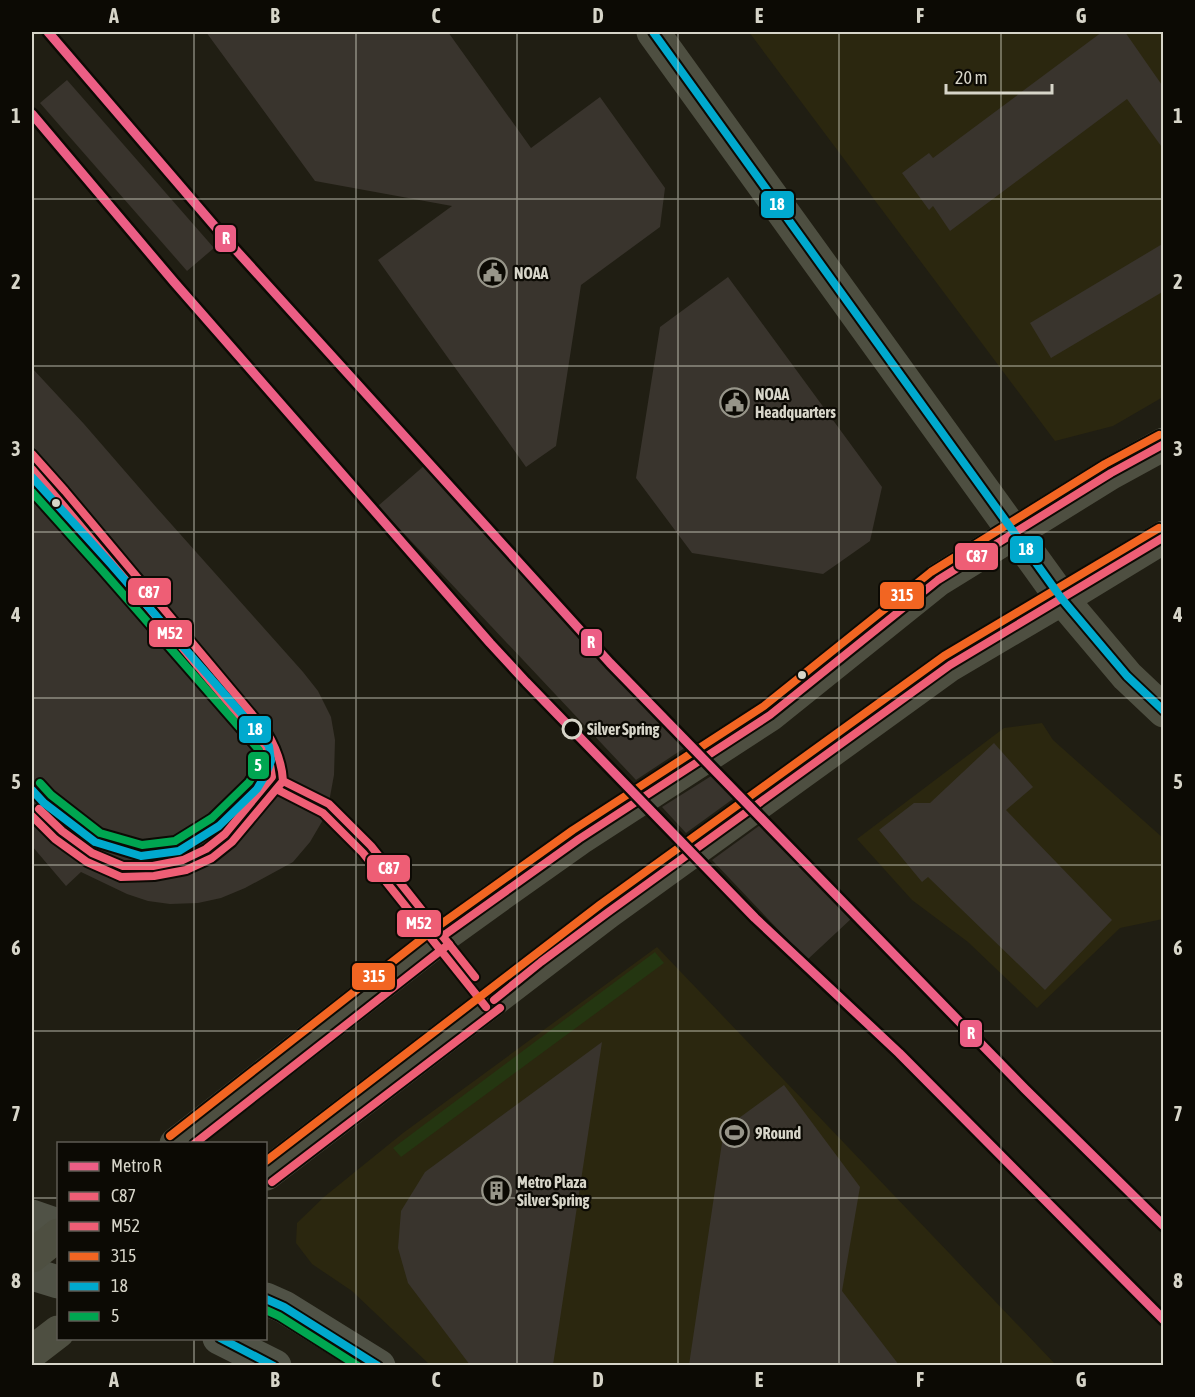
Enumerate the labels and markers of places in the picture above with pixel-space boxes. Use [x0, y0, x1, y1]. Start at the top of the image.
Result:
public building icon: NOAA [477, 257, 509, 289]
place label: NOAA [514, 264, 549, 282]
place label: NOAA Headquarters [755, 385, 836, 421]
public building icon: NOAA Headquarters [718, 387, 750, 419]
unlabelled marker [50, 497, 62, 509]
unlabelled marker [796, 669, 808, 681]
marker: Silver Spring [562, 719, 582, 739]
place label: Silver Spring [587, 720, 660, 738]
sports icon: 9Round [718, 1117, 750, 1149]
place label: 9Round [755, 1124, 802, 1142]
place label: Metro Plaza Silver Spring [517, 1173, 590, 1209]
building icon: Metro Plaza Silver Spring [480, 1175, 512, 1207]

